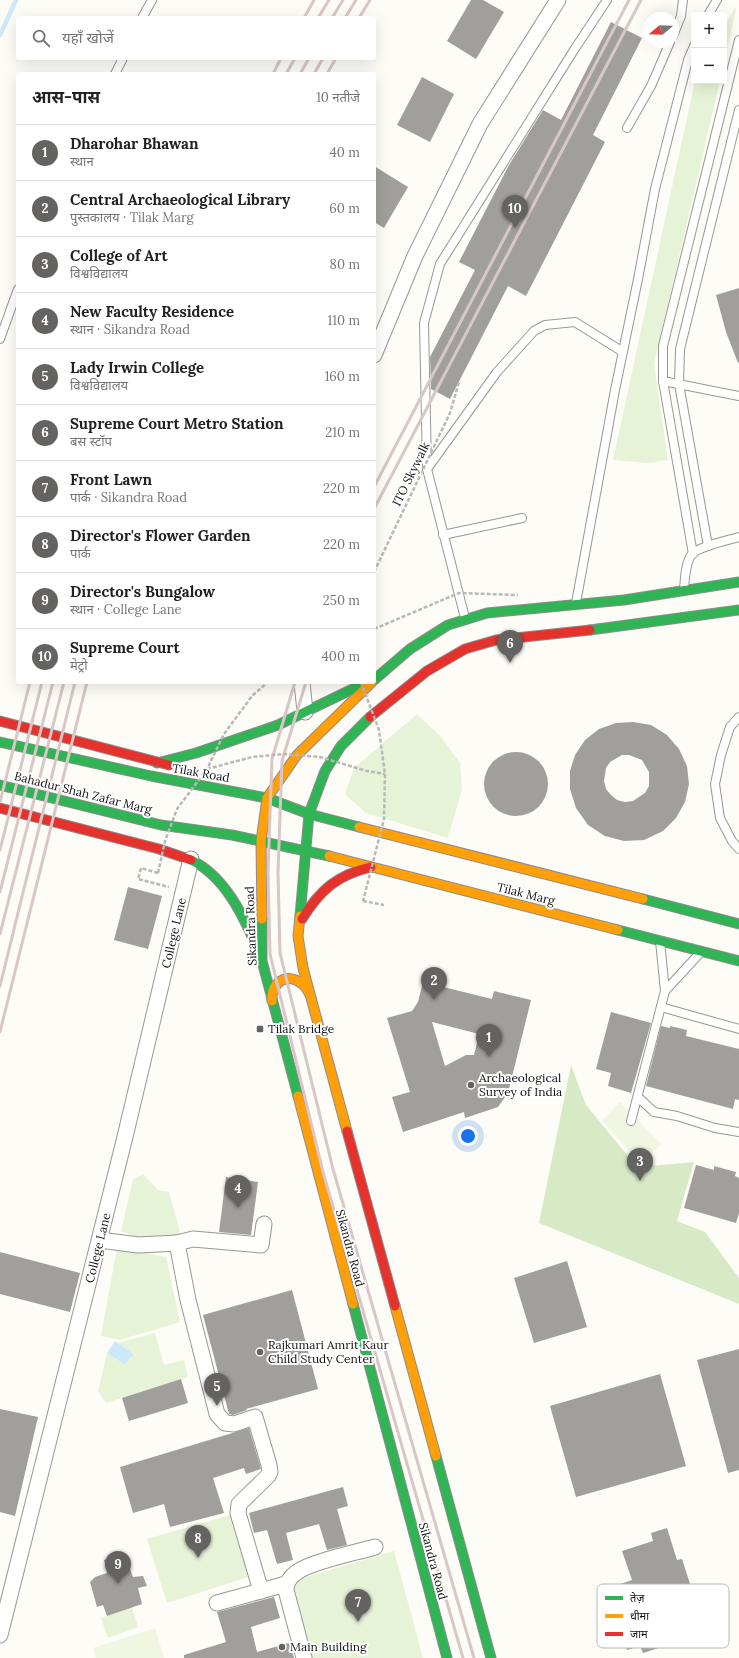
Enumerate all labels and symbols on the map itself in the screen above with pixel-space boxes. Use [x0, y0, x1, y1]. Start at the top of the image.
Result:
north arrow [643, 12, 679, 48]
pin: 10 [502, 195, 528, 228]
street label: ITO Skywalk [389, 439, 433, 508]
pin: 6 [497, 630, 523, 663]
street label: Tilak Road [171, 760, 231, 785]
street label: Bahadur Shah Zafar Marg [13, 768, 154, 817]
street label: Tilak Marg [496, 879, 557, 908]
street label: Sikandra Road [242, 886, 259, 966]
street label: College Lane [158, 896, 189, 970]
pin: 2 [421, 967, 447, 1000]
place label: Tilak Bridge [268, 1021, 335, 1036]
marker: Tilak Bridge [255, 1024, 265, 1034]
pin: 1 [476, 1024, 502, 1057]
place label: Archaeological Survey of India [478, 1070, 562, 1099]
marker: Archaeological Survey of India [466, 1080, 476, 1090]
your location [458, 1126, 478, 1146]
pin: 3 [627, 1148, 653, 1181]
pin: 4 [225, 1175, 251, 1208]
street label: Sikandra Road [333, 1208, 368, 1288]
street label: College Lane [82, 1211, 114, 1285]
place label: Rajkumari Amrit Kaur Child Study Center [268, 1337, 389, 1366]
marker: Rajkumari Amrit Kaur Child Study Center [255, 1347, 265, 1357]
pin: 5 [204, 1373, 230, 1406]
street label: Sikandra Road [416, 1521, 451, 1601]
pin: 8 [185, 1525, 211, 1558]
pin: 9 [105, 1551, 131, 1584]
legend [597, 1584, 729, 1648]
pin: 7 [345, 1589, 371, 1622]
text: तेज़ [630, 1591, 645, 1605]
text: धीमा [630, 1609, 649, 1623]
text: जाम [630, 1627, 648, 1641]
place label: Main Building [290, 1639, 367, 1654]
marker: Main Building [277, 1642, 287, 1652]

